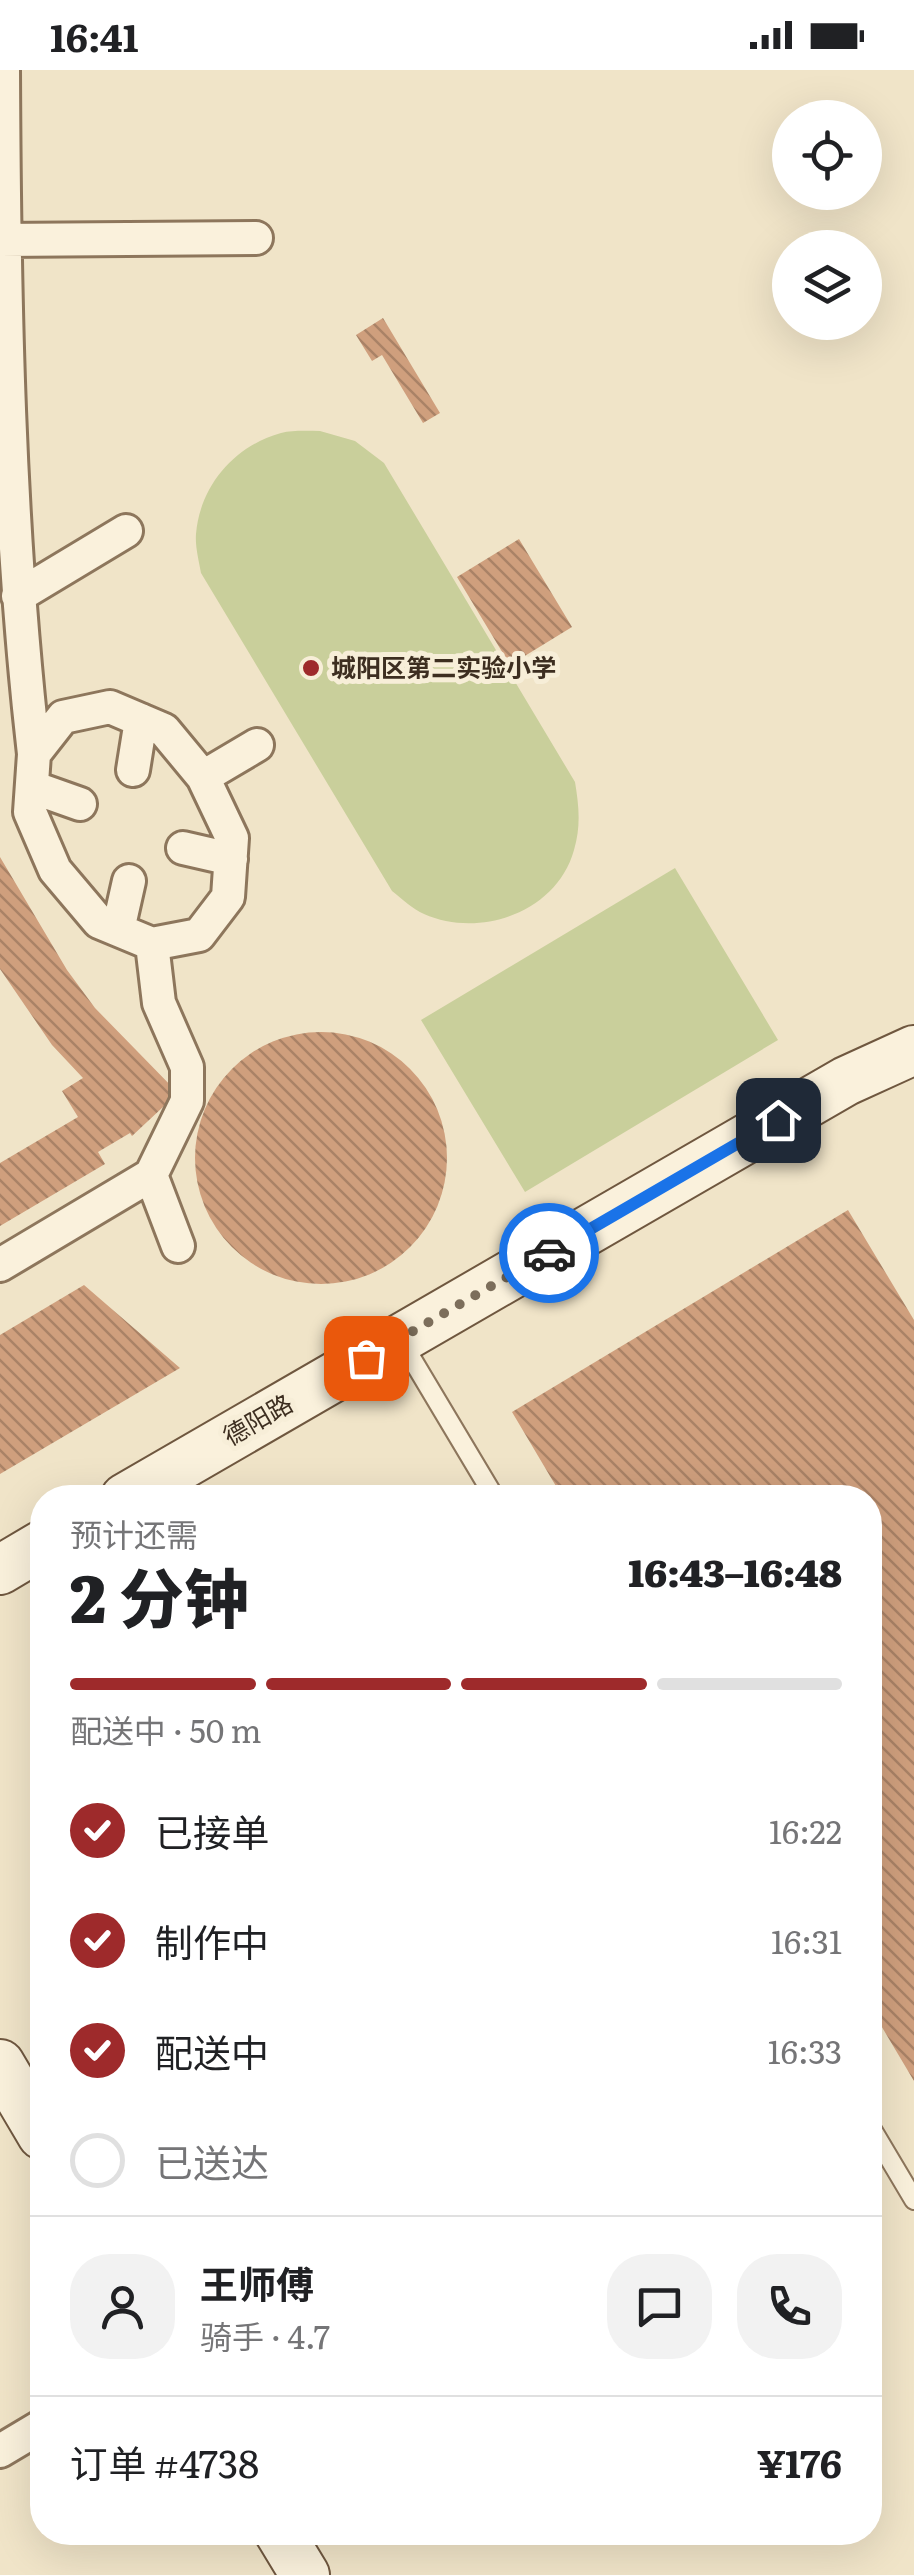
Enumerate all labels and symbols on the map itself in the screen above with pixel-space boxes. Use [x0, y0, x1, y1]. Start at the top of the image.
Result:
place label: 城阳区第二实验小学 [331, 648, 556, 685]
marker: 城阳区第二实验小学 [300, 657, 322, 679]
pin [736, 1078, 821, 1163]
courier [499, 1203, 599, 1303]
pin [324, 1316, 409, 1401]
street label: 德阳路 [216, 1384, 299, 1453]

